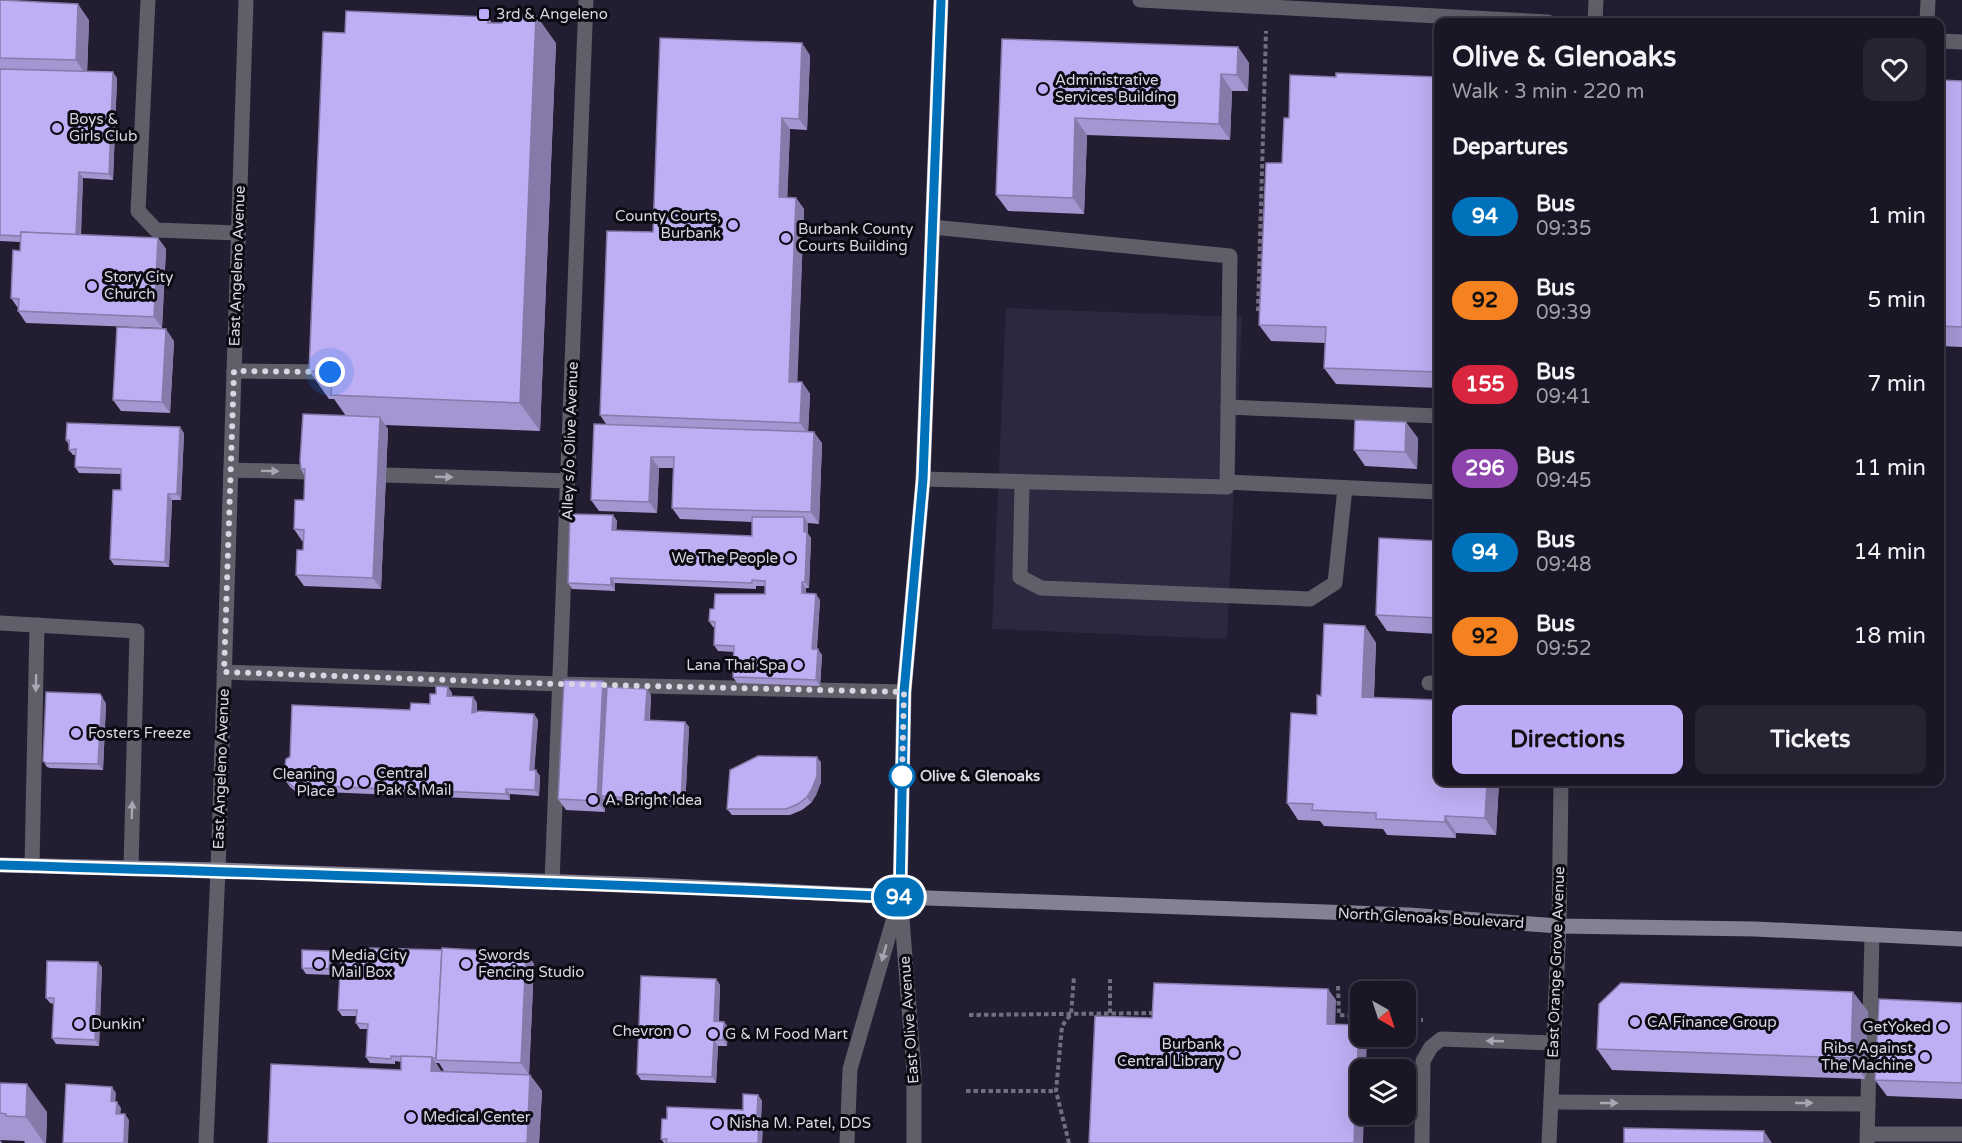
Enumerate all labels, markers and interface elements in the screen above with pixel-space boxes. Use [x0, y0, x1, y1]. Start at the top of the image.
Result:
place label: 3rd & Angeleno [496, 5, 608, 23]
marker: 3rd & Angeleno [477, 7, 491, 21]
button: heart [1863, 38, 1926, 101]
text: Olive & Glenoaks [1452, 40, 1676, 74]
place label: Administrative Services Building [1055, 71, 1176, 106]
text: Walk · 3 min · 220 m [1452, 80, 1644, 104]
marker: Administrative Services Building [1036, 82, 1050, 96]
place label: Boys & Girls Club [69, 110, 137, 145]
marker: Boys & Girls Club [50, 121, 64, 135]
text: Departures [1452, 134, 1568, 160]
street label: East Angeleno Avenue [225, 185, 249, 347]
text: Bus [1536, 191, 1575, 217]
text: 1 min [1867, 203, 1926, 229]
text: 94 [1472, 204, 1498, 229]
place label: County Courts, Burbank [615, 207, 721, 242]
text: 09:35 [1536, 217, 1591, 241]
marker: County Courts, Burbank [726, 218, 740, 232]
place label: Burbank County Courts Building [798, 220, 913, 255]
marker: Burbank County Courts Building [779, 231, 793, 245]
place label: Story City Church [104, 268, 173, 303]
text: Bus [1536, 275, 1575, 301]
marker: Story City Church [85, 279, 99, 293]
text: 5 min [1867, 287, 1926, 313]
text: 92 [1472, 288, 1498, 313]
text: 09:39 [1536, 301, 1591, 325]
your location [315, 357, 345, 387]
text: Bus [1536, 359, 1575, 385]
street label: Alley s/o Olive Avenue [558, 361, 582, 521]
text: 7 min [1867, 371, 1926, 397]
text: 155 [1465, 372, 1505, 397]
text: 09:41 [1536, 385, 1591, 409]
text: Bus [1536, 443, 1575, 469]
text: 11 min [1854, 455, 1926, 481]
text: 296 [1465, 456, 1505, 481]
one-way arrow [260, 466, 279, 476]
text: 09:45 [1536, 469, 1591, 493]
one-way arrow [435, 472, 454, 481]
text: Bus [1536, 527, 1575, 553]
text: 14 min [1854, 539, 1926, 565]
text: 94 [1472, 540, 1498, 565]
place label: We The People [671, 549, 778, 567]
marker: We The People [783, 551, 797, 565]
text: 09:48 [1536, 553, 1591, 577]
text: Bus [1536, 611, 1575, 637]
text: 18 min [1854, 623, 1926, 649]
text: 92 [1472, 624, 1498, 649]
text: 09:52 [1536, 637, 1591, 661]
place label: Lana Thai Spa [686, 656, 786, 674]
marker: Lana Thai Spa [791, 658, 805, 672]
one-way arrow [31, 674, 41, 693]
street label: East Angeleno Avenue [209, 688, 233, 850]
button: Directions [1452, 705, 1683, 774]
button: Tickets [1695, 705, 1926, 774]
place label: Fosters Freeze [88, 724, 191, 742]
marker: Fosters Freeze [69, 726, 83, 740]
marker: Olive & Glenoaks [889, 763, 915, 789]
place label: Central Pak & Mail [376, 764, 451, 799]
place label: Cleaning Place [272, 765, 335, 800]
place label: Olive & Glenoaks [920, 767, 1040, 785]
marker: Central Pak & Mail [357, 775, 371, 789]
marker: Cleaning Place [340, 776, 354, 790]
place label: A. Bright Idea [605, 791, 702, 809]
marker: A. Bright Idea [586, 793, 600, 807]
one-way arrow [128, 800, 137, 819]
street label: East Orange Grove Avenue [1544, 866, 1568, 1058]
line badge: 94 [872, 878, 926, 916]
text: 94 [886, 885, 912, 910]
street label: North Glenoaks Boulevard [1337, 904, 1525, 932]
one-way arrow [879, 944, 888, 962]
place label: Media City Mail Box [331, 946, 407, 981]
place label: Swords Fencing Studio [478, 946, 584, 981]
street label: East Olive Avenue [896, 955, 922, 1085]
marker: Media City Mail Box [312, 957, 326, 971]
marker: Swords Fencing Studio [459, 957, 473, 971]
north arrow [1350, 981, 1416, 1047]
map controls [1350, 981, 1416, 1125]
place label: CA Finance Group [1647, 1013, 1777, 1031]
place label: Dunkin' [91, 1015, 145, 1033]
marker: CA Finance Group [1628, 1015, 1642, 1029]
marker: Dunkin' [72, 1017, 86, 1031]
place label: GetYoked [1863, 1018, 1931, 1036]
marker: GetYoked [1936, 1020, 1950, 1034]
place label: Chevron [612, 1022, 672, 1040]
marker: Chevron [677, 1024, 691, 1038]
place label: G & M Food Mart [725, 1025, 848, 1043]
marker: G & M Food Mart [706, 1027, 720, 1041]
place label: Burbank Central Library [1117, 1035, 1222, 1070]
one-way arrow [1486, 1036, 1505, 1046]
place label: Ribs Against The Machine [1821, 1039, 1913, 1074]
marker: Burbank Central Library [1227, 1046, 1241, 1060]
marker: Ribs Against The Machine [1918, 1050, 1932, 1064]
button: layers [1350, 1059, 1416, 1125]
one-way arrow [1600, 1098, 1619, 1108]
one-way arrow [1795, 1098, 1814, 1108]
place label: Medical Center [423, 1108, 531, 1126]
marker: Medical Center [404, 1110, 418, 1124]
place label: Nisha M. Patel, DDS [729, 1114, 871, 1132]
marker: Nisha M. Patel, DDS [710, 1116, 724, 1130]

